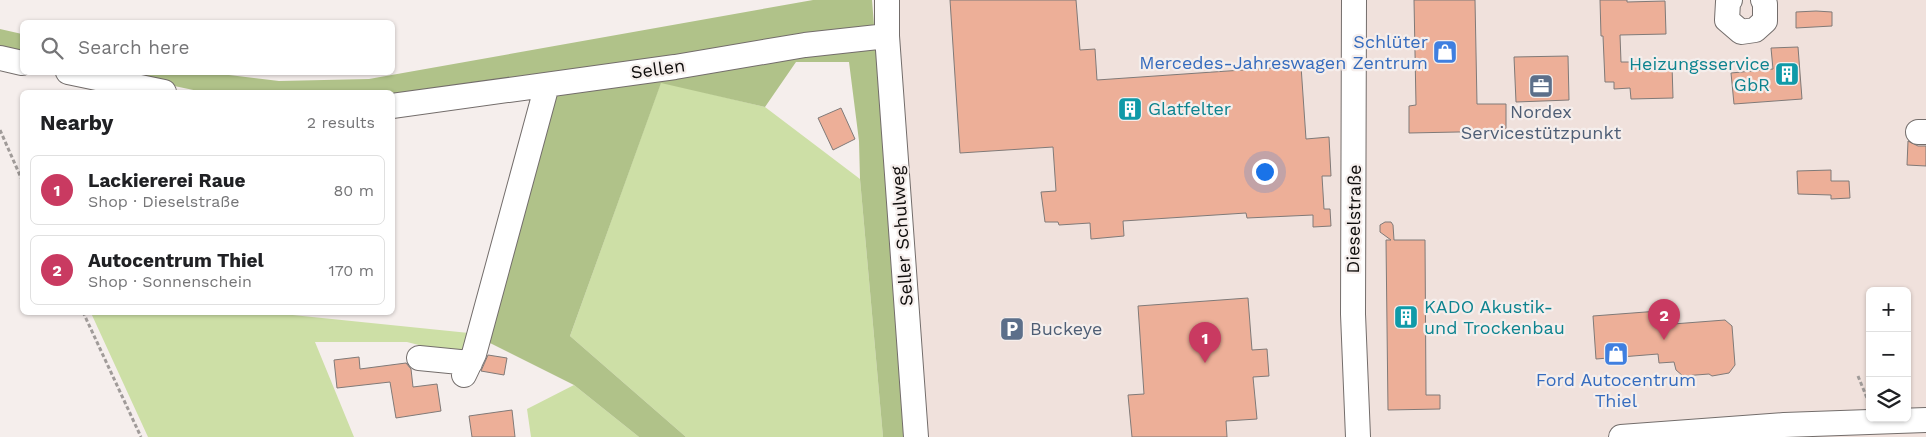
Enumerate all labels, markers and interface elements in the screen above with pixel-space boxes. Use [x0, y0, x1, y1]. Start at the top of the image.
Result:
search box [20, 20, 395, 75]
place label: Schlüter Mercedes-Jahreswagen Zentrum [1139, 31, 1428, 73]
icon: search [38, 34, 66, 62]
text: Search here [78, 36, 189, 59]
shop icon: Schlüter Mercedes-Jahreswagen Zentrum [1432, 39, 1458, 65]
place label: Heizungsservice GbR [1629, 53, 1770, 95]
street label: Sellen [629, 54, 686, 83]
building icon: Heizungsservice GbR [1774, 61, 1800, 87]
office icon: Nordex Servicestützpunkt [1528, 73, 1554, 99]
building icon: Glatfelter [1117, 96, 1143, 122]
place label: Glatfelter [1148, 98, 1231, 119]
place label: Nordex Servicestützpunkt [1461, 101, 1622, 143]
text: Nearby [40, 110, 113, 135]
text: 2 results [307, 113, 375, 132]
your location [1252, 159, 1278, 185]
street label: Dieselstraße [1342, 164, 1365, 274]
street label: Seller Schulweg [886, 165, 917, 307]
text: Lackiererei Raue [88, 169, 245, 192]
text: 1 [54, 181, 60, 200]
text: 80 m [333, 181, 374, 200]
text: Shop · Dieselstraße [88, 192, 239, 211]
text: Autocentrum Thiel [88, 249, 264, 272]
text: 2 [52, 261, 62, 280]
text: 170 m [328, 261, 374, 280]
text: Shop · Sonnenschein [88, 272, 252, 291]
map controls [1866, 287, 1911, 422]
button: + [1866, 287, 1911, 332]
place label: KADO Akustik- und Trockenbau [1424, 296, 1565, 338]
pin: 2 [1648, 299, 1680, 340]
building icon: KADO Akustik- und Trockenbau [1393, 304, 1419, 330]
parking icon: Buckeye [999, 316, 1025, 342]
place label: Buckeye [1030, 318, 1102, 339]
pin: 1 [1189, 322, 1221, 363]
button: − [1866, 332, 1911, 377]
shop icon: Ford Autocentrum Thiel [1603, 341, 1629, 367]
place label: Ford Autocentrum Thiel [1536, 369, 1696, 411]
button: layers [1866, 377, 1911, 422]

